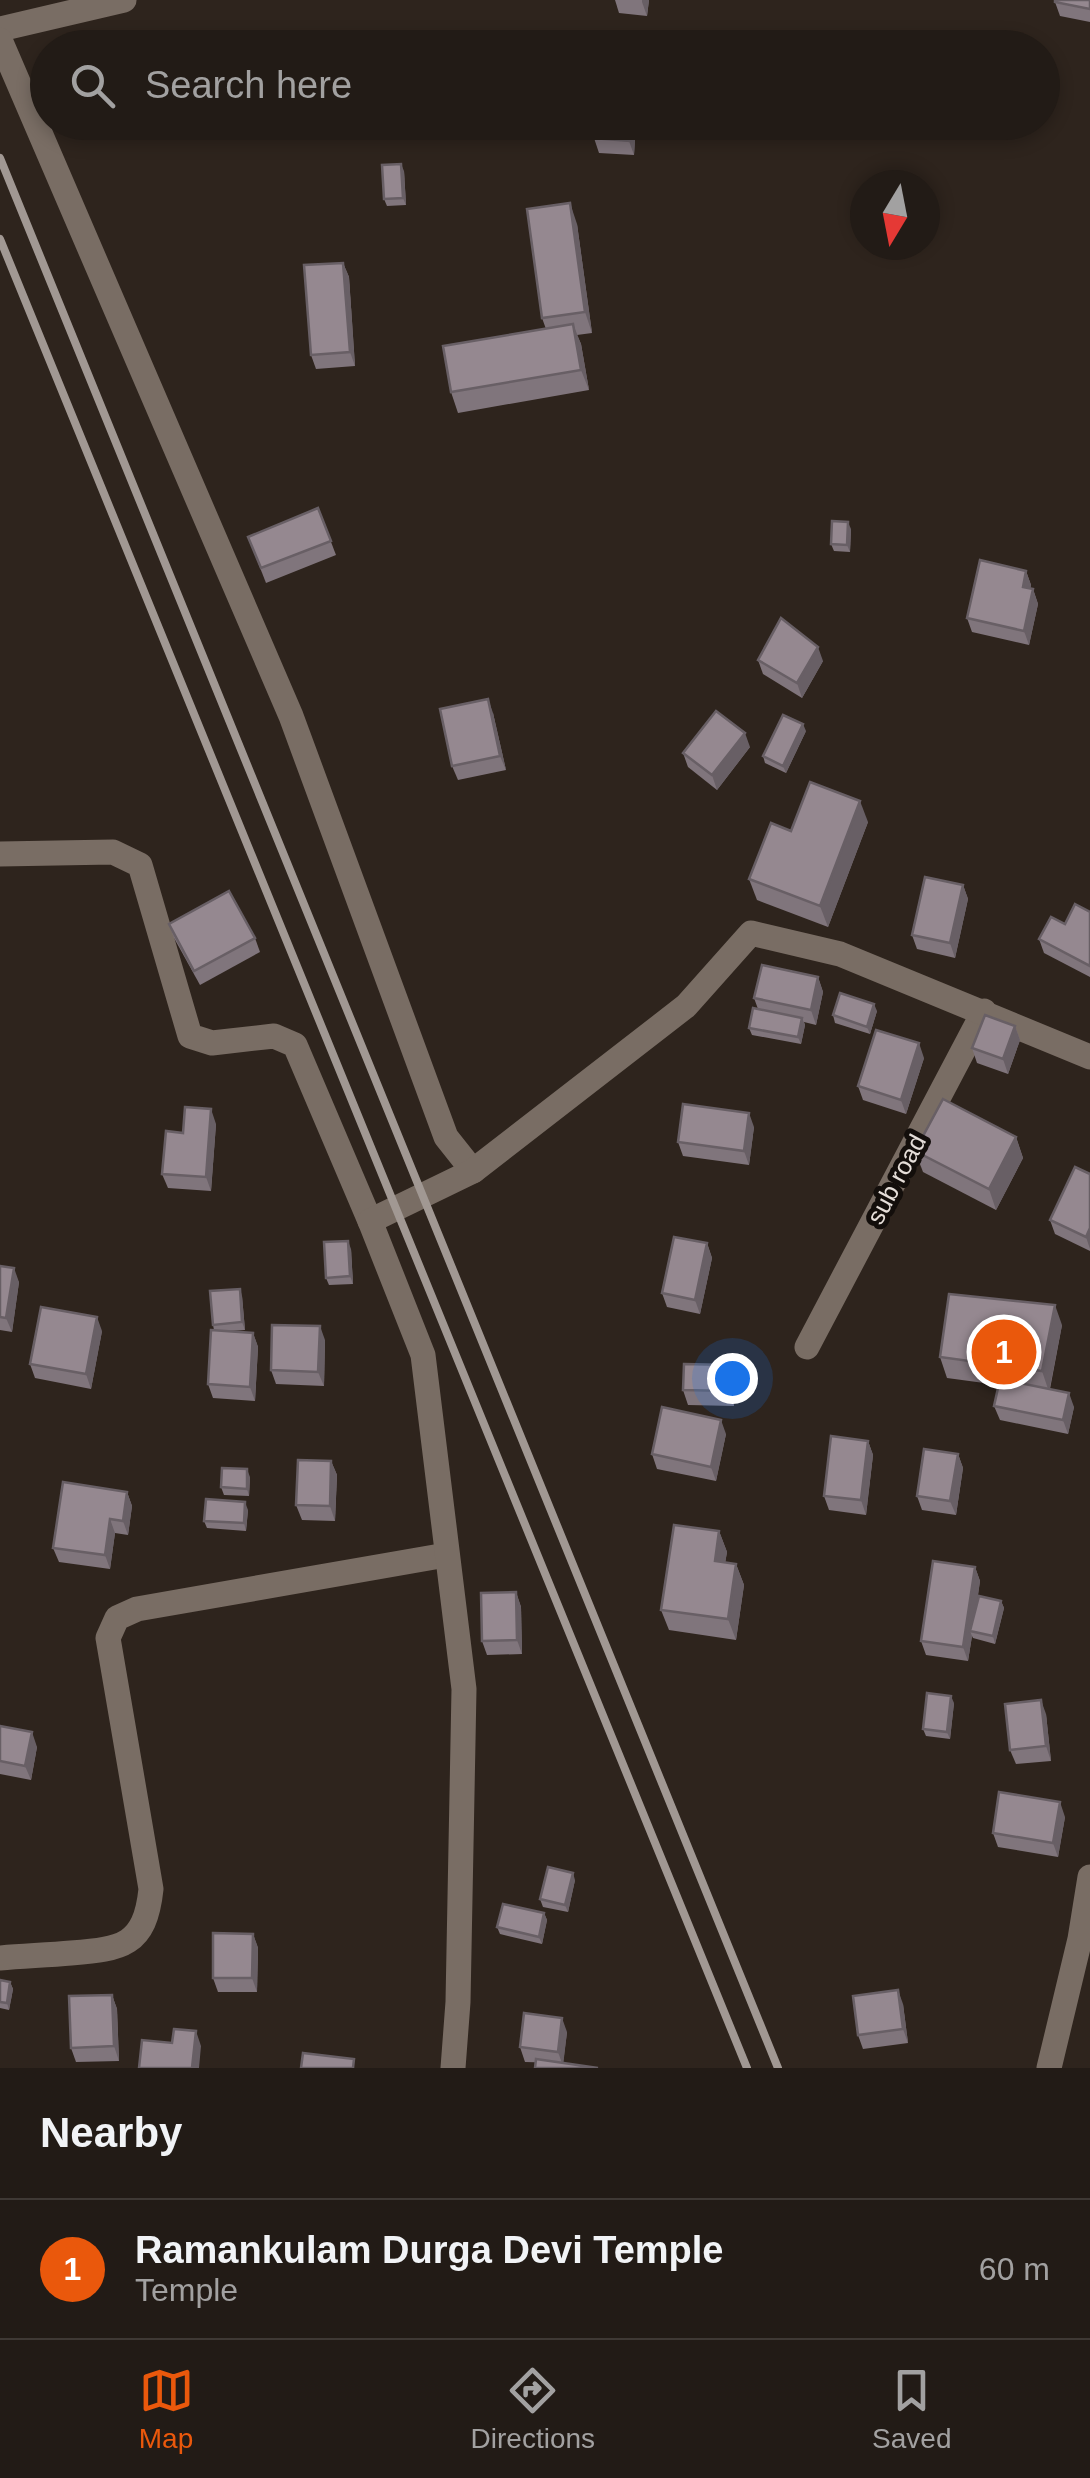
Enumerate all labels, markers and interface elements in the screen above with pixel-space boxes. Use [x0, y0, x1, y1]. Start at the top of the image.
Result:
search box [30, 30, 1060, 140]
icon: search [65, 58, 120, 113]
text: Search here [145, 64, 352, 106]
north arrow [850, 170, 940, 260]
street label: sub road [861, 1129, 931, 1229]
pin: 1 [972, 1314, 1036, 1390]
your location [707, 1353, 758, 1404]
text: Nearby [40, 2109, 182, 2156]
text: Ramankulam Durga Devi Temple [135, 2229, 723, 2271]
text: 1 [64, 2251, 81, 2287]
text: 60 m [979, 2251, 1050, 2287]
text: Temple [135, 2272, 238, 2308]
tab: Map [139, 2363, 194, 2455]
tab: Directions [471, 2363, 595, 2455]
tab: Saved [872, 2363, 951, 2455]

